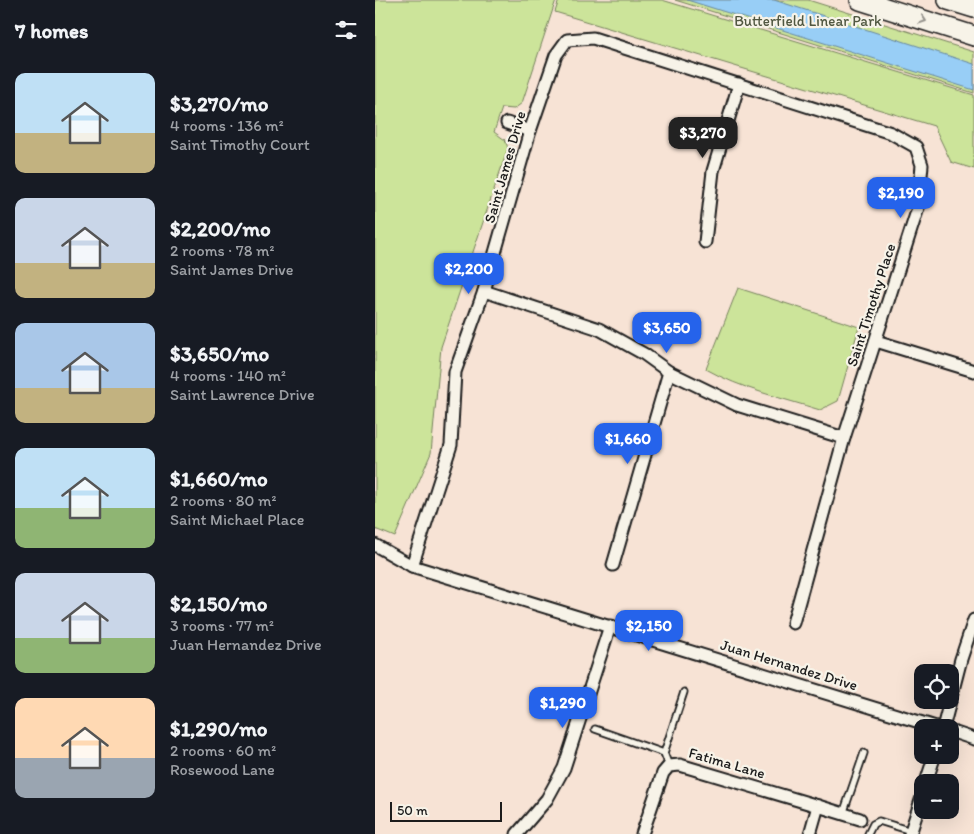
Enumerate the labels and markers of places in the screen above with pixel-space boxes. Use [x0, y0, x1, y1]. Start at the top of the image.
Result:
pin: $3,270 [662, 116, 744, 159]
pin: $2,190 [860, 176, 942, 219]
pin: $2,200 [428, 252, 510, 295]
pin: $3,650 [626, 312, 708, 354]
pin: $1,660 [587, 422, 669, 465]
pin: $2,150 [608, 610, 690, 652]
pin: $1,290 [522, 686, 604, 729]

